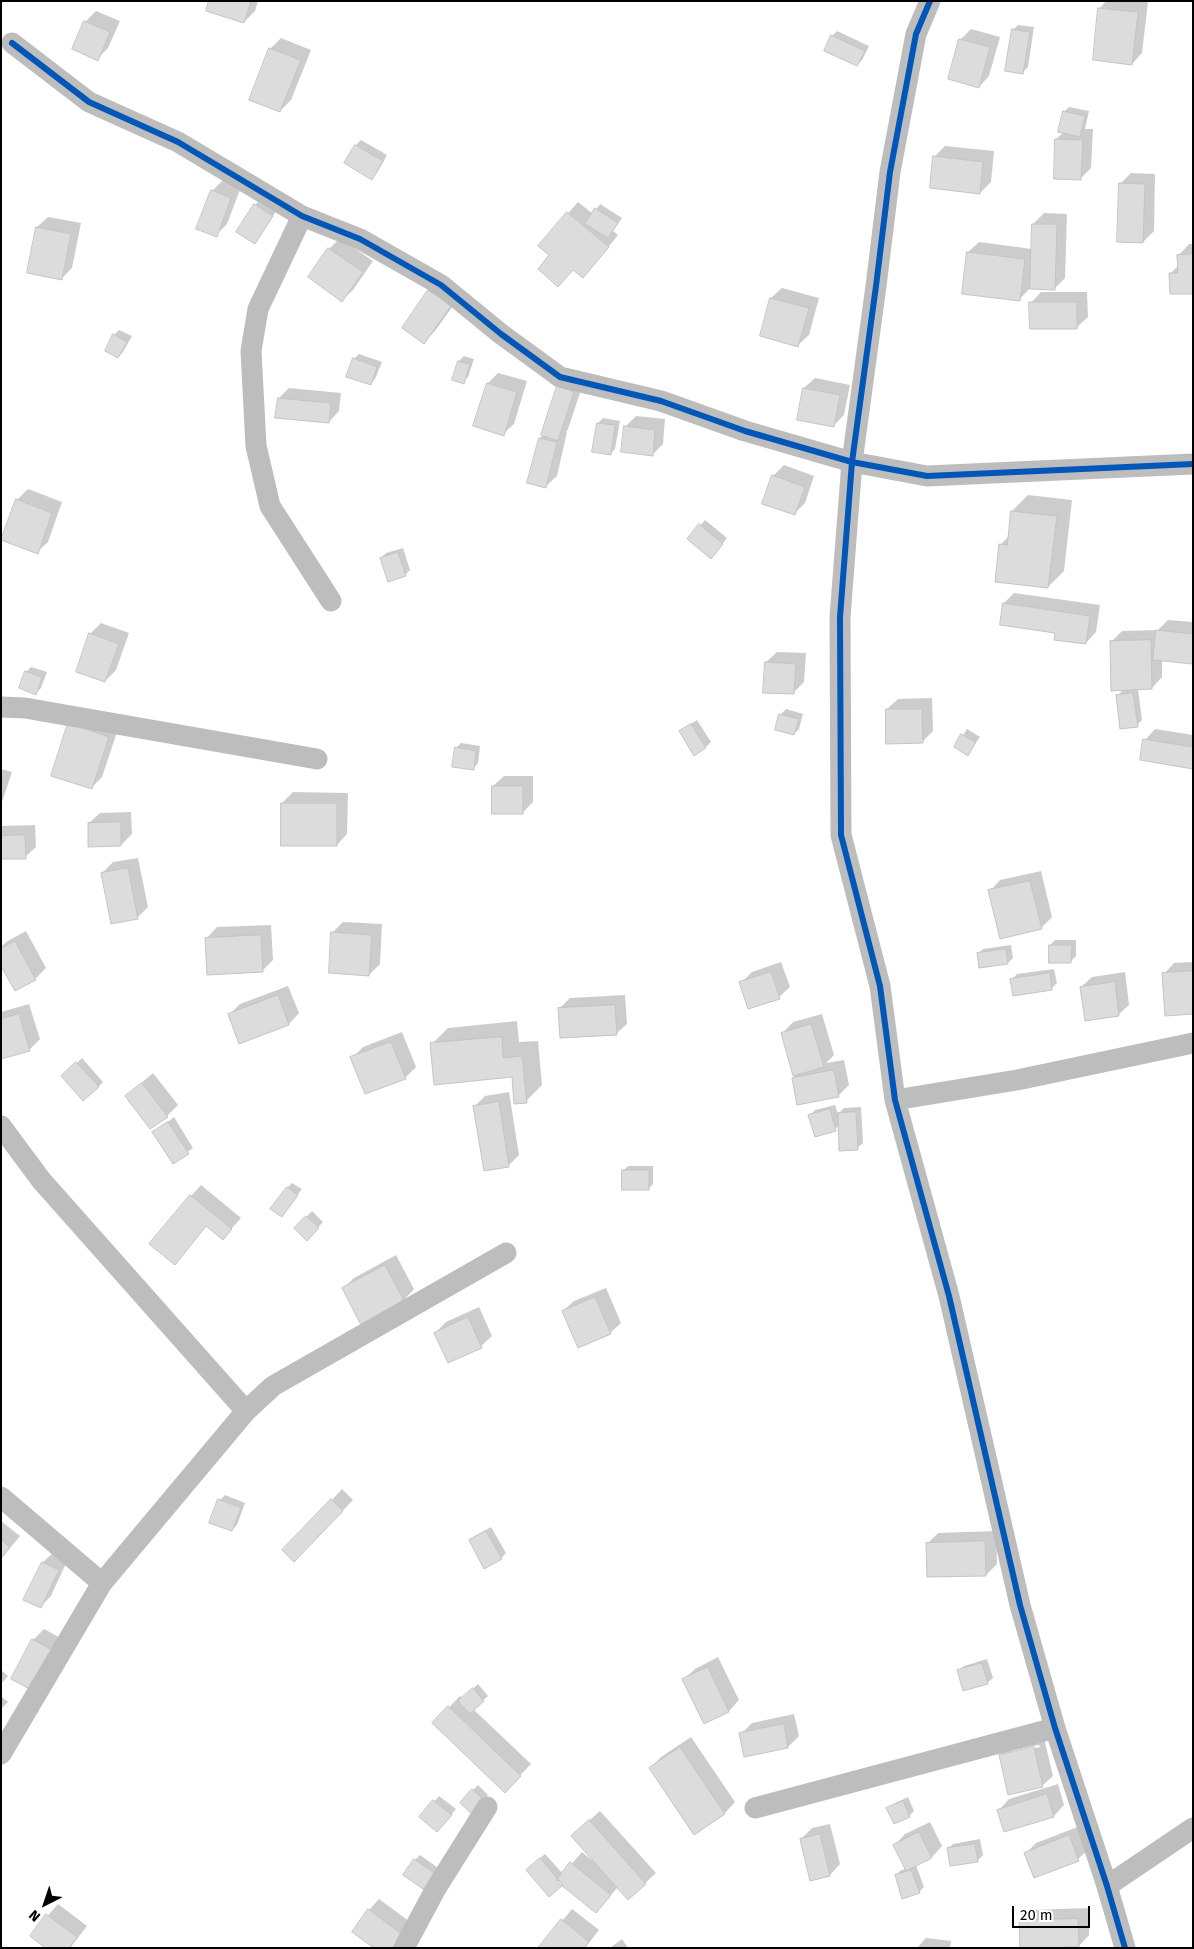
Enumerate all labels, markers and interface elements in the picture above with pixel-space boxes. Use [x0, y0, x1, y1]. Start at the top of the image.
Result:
north arrow [20, 1879, 70, 1929]
scale bar [1014, 1896, 1092, 1928]
text: N [26, 1906, 44, 1925]
text: 20 m [1020, 1906, 1053, 1924]

